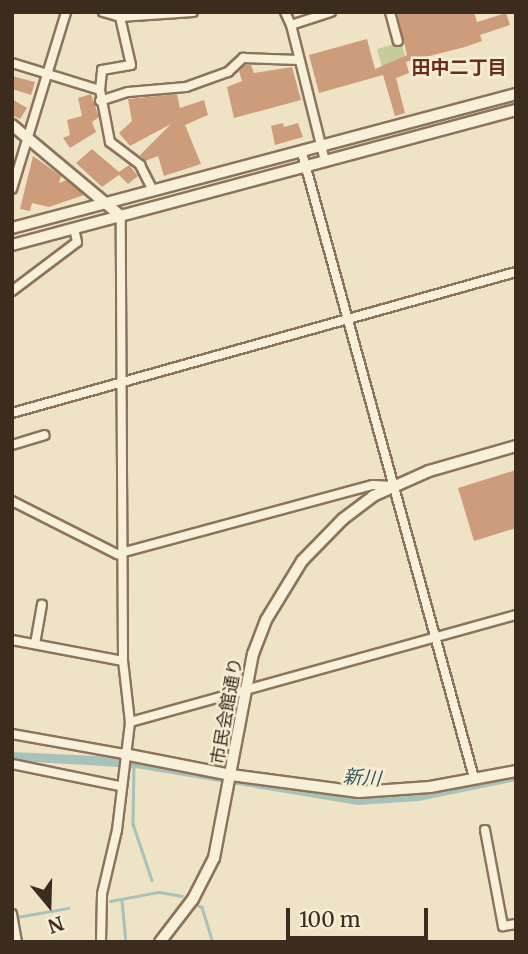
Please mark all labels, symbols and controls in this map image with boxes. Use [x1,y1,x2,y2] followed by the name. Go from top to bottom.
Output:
[412,57,506,79] district label: 田中二丁目
[207,656,247,766] street label: 市民会館通り
[342,765,382,791] water label: 新川
[14,870,84,940] north arrow
[290,894,432,938] scale bar
[299,906,361,933] text: 100 m
[45,911,67,939] text: N

